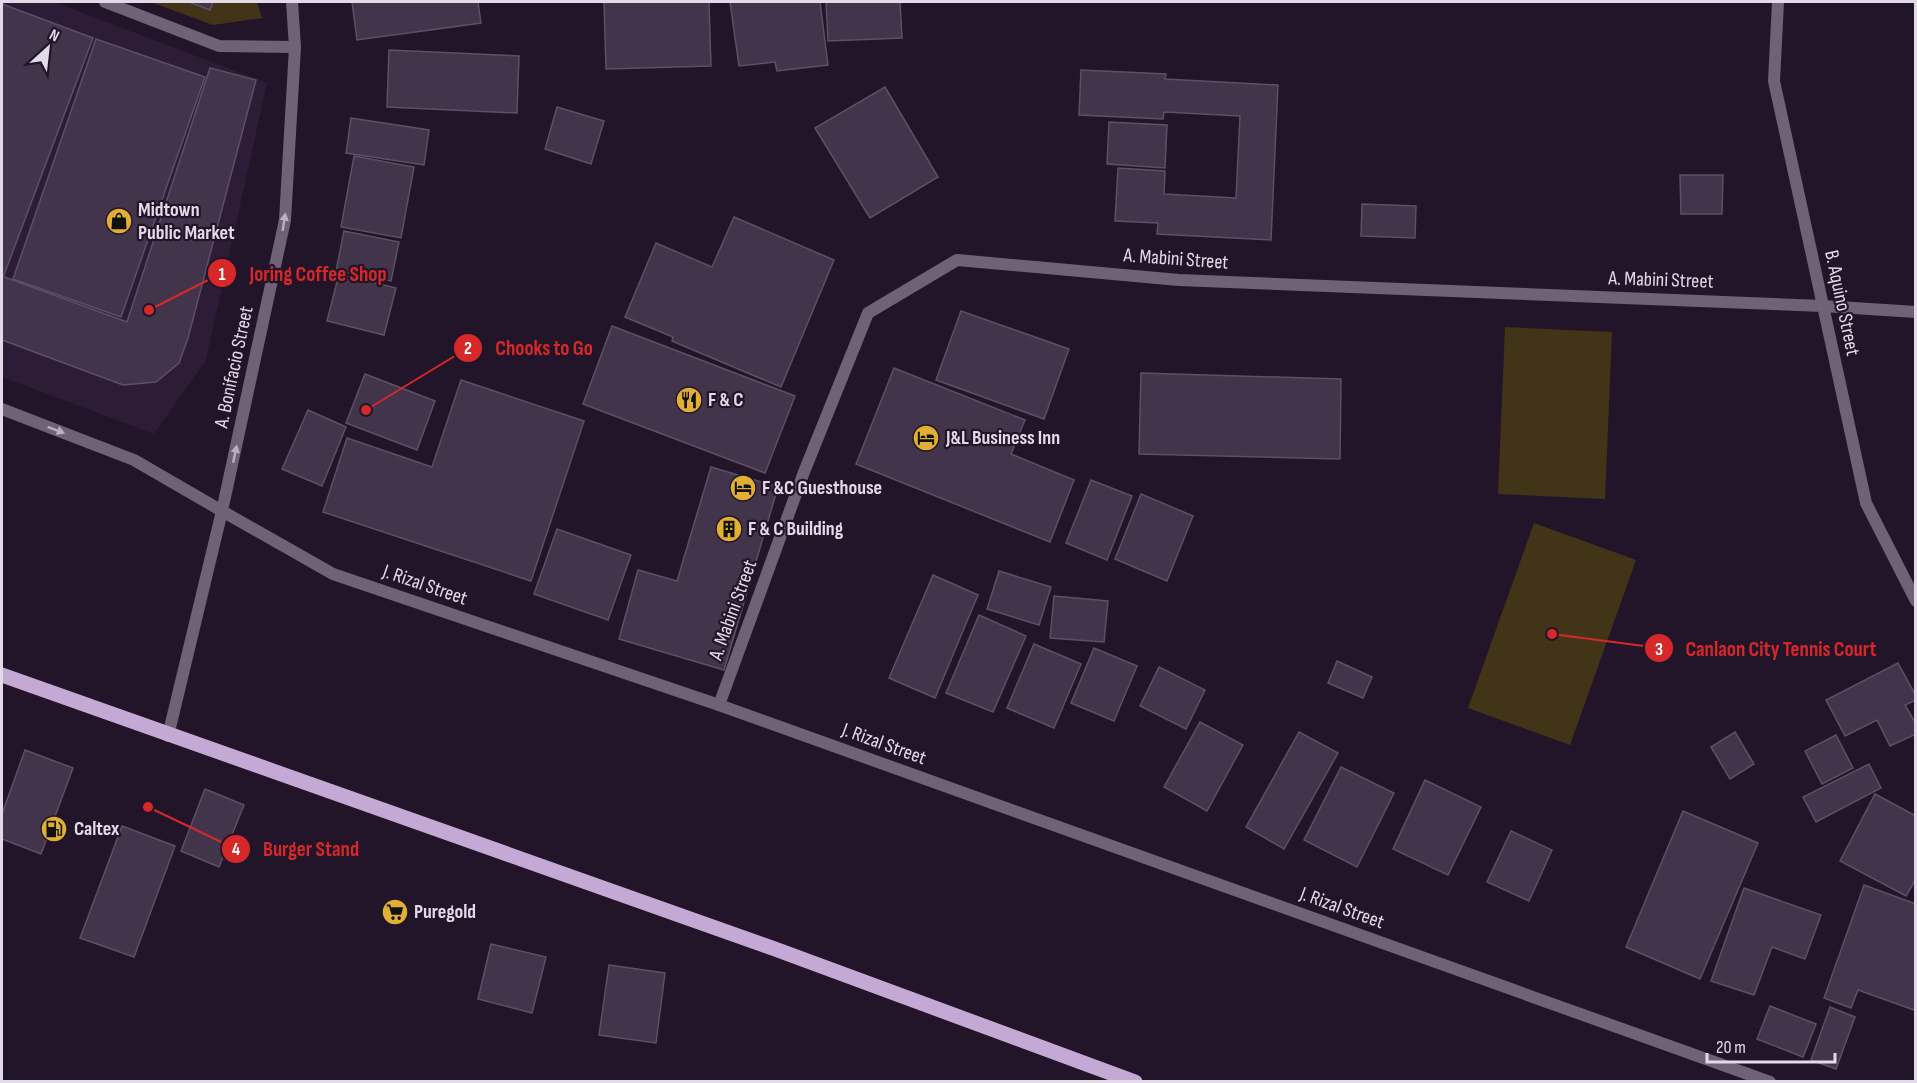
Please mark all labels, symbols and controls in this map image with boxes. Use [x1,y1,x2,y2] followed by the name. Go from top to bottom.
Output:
[18,18,78,78] north arrow
[46,26,62,46] text: N
[138,198,235,245] place label: Midtown Public Market
[104,206,134,236] shop icon: Midtown Public Market
[280,213,289,232] one-way arrow
[1122,243,1229,275] street label: A. Mabini Street
[1819,248,1865,358] street label: B. Aquino Street
[207,254,398,293] callout: Joring Coffee Shop
[249,262,386,287] text: Joring Coffee Shop
[218,264,226,285] text: 1
[1607,266,1714,294] street label: A. Mabini Street
[209,304,259,431] street label: A. Bonifacio Street
[453,328,605,367] callout: Chooks to Go
[495,336,593,361] text: Chooks to Go
[464,338,472,359] text: 2
[674,385,704,415] restaurant icon: F & C
[708,388,744,412] place label: F & C
[911,423,941,453] hotel icon: J&L Business Inn
[47,426,65,435] one-way arrow
[945,426,1060,450] place label: J&L Business Inn
[231,444,240,463] one-way arrow
[728,473,758,503] hotel icon: F &C Guesthouse
[762,476,882,500] place label: F &C Guesthouse
[714,514,744,544] building icon: F & C Building
[748,517,844,541] place label: F & C Building
[703,557,762,664] street label: A. Mabini Street
[379,559,470,611] street label: J. Rizal Street
[1644,629,1889,668] callout: Canlaon City Tennis Court
[1685,637,1877,662] text: Canlaon City Tennis Court
[1655,639,1663,660] text: 3
[838,717,929,770] street label: J. Rizal Street
[39,814,69,844] fuel station icon: Caltex
[74,817,120,841] place label: Caltex
[221,830,371,869] callout: Burger Stand
[263,837,359,862] text: Burger Stand
[232,839,241,860] text: 4
[1296,881,1387,934] street label: J. Rizal Street
[380,897,410,927] supermarket icon: Puregold
[414,900,476,924] place label: Puregold
[1707,1026,1834,1064] scale bar
[1716,1037,1746,1058] text: 20 m

